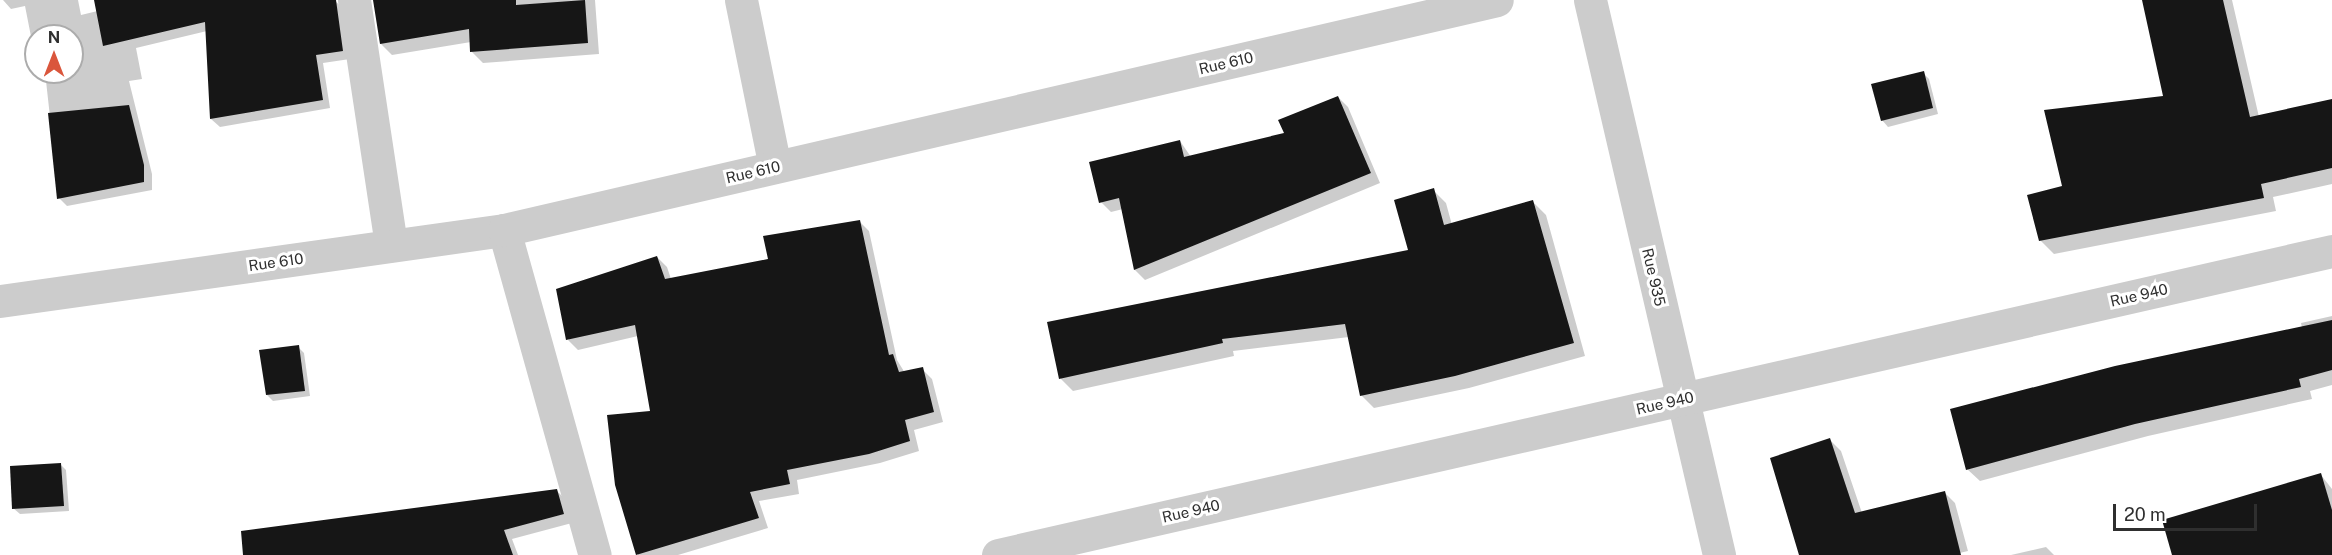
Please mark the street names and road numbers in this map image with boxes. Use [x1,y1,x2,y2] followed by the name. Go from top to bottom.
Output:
[1197,48,1255,78] street label: Rue 610
[724,157,782,187] street label: Rue 610
[1639,246,1669,308] street label: Rue 935
[247,249,305,275] street label: Rue 610
[2108,280,2170,310] street label: Rue 940
[1634,388,1696,418] street label: Rue 940
[1160,496,1222,526] street label: Rue 940

